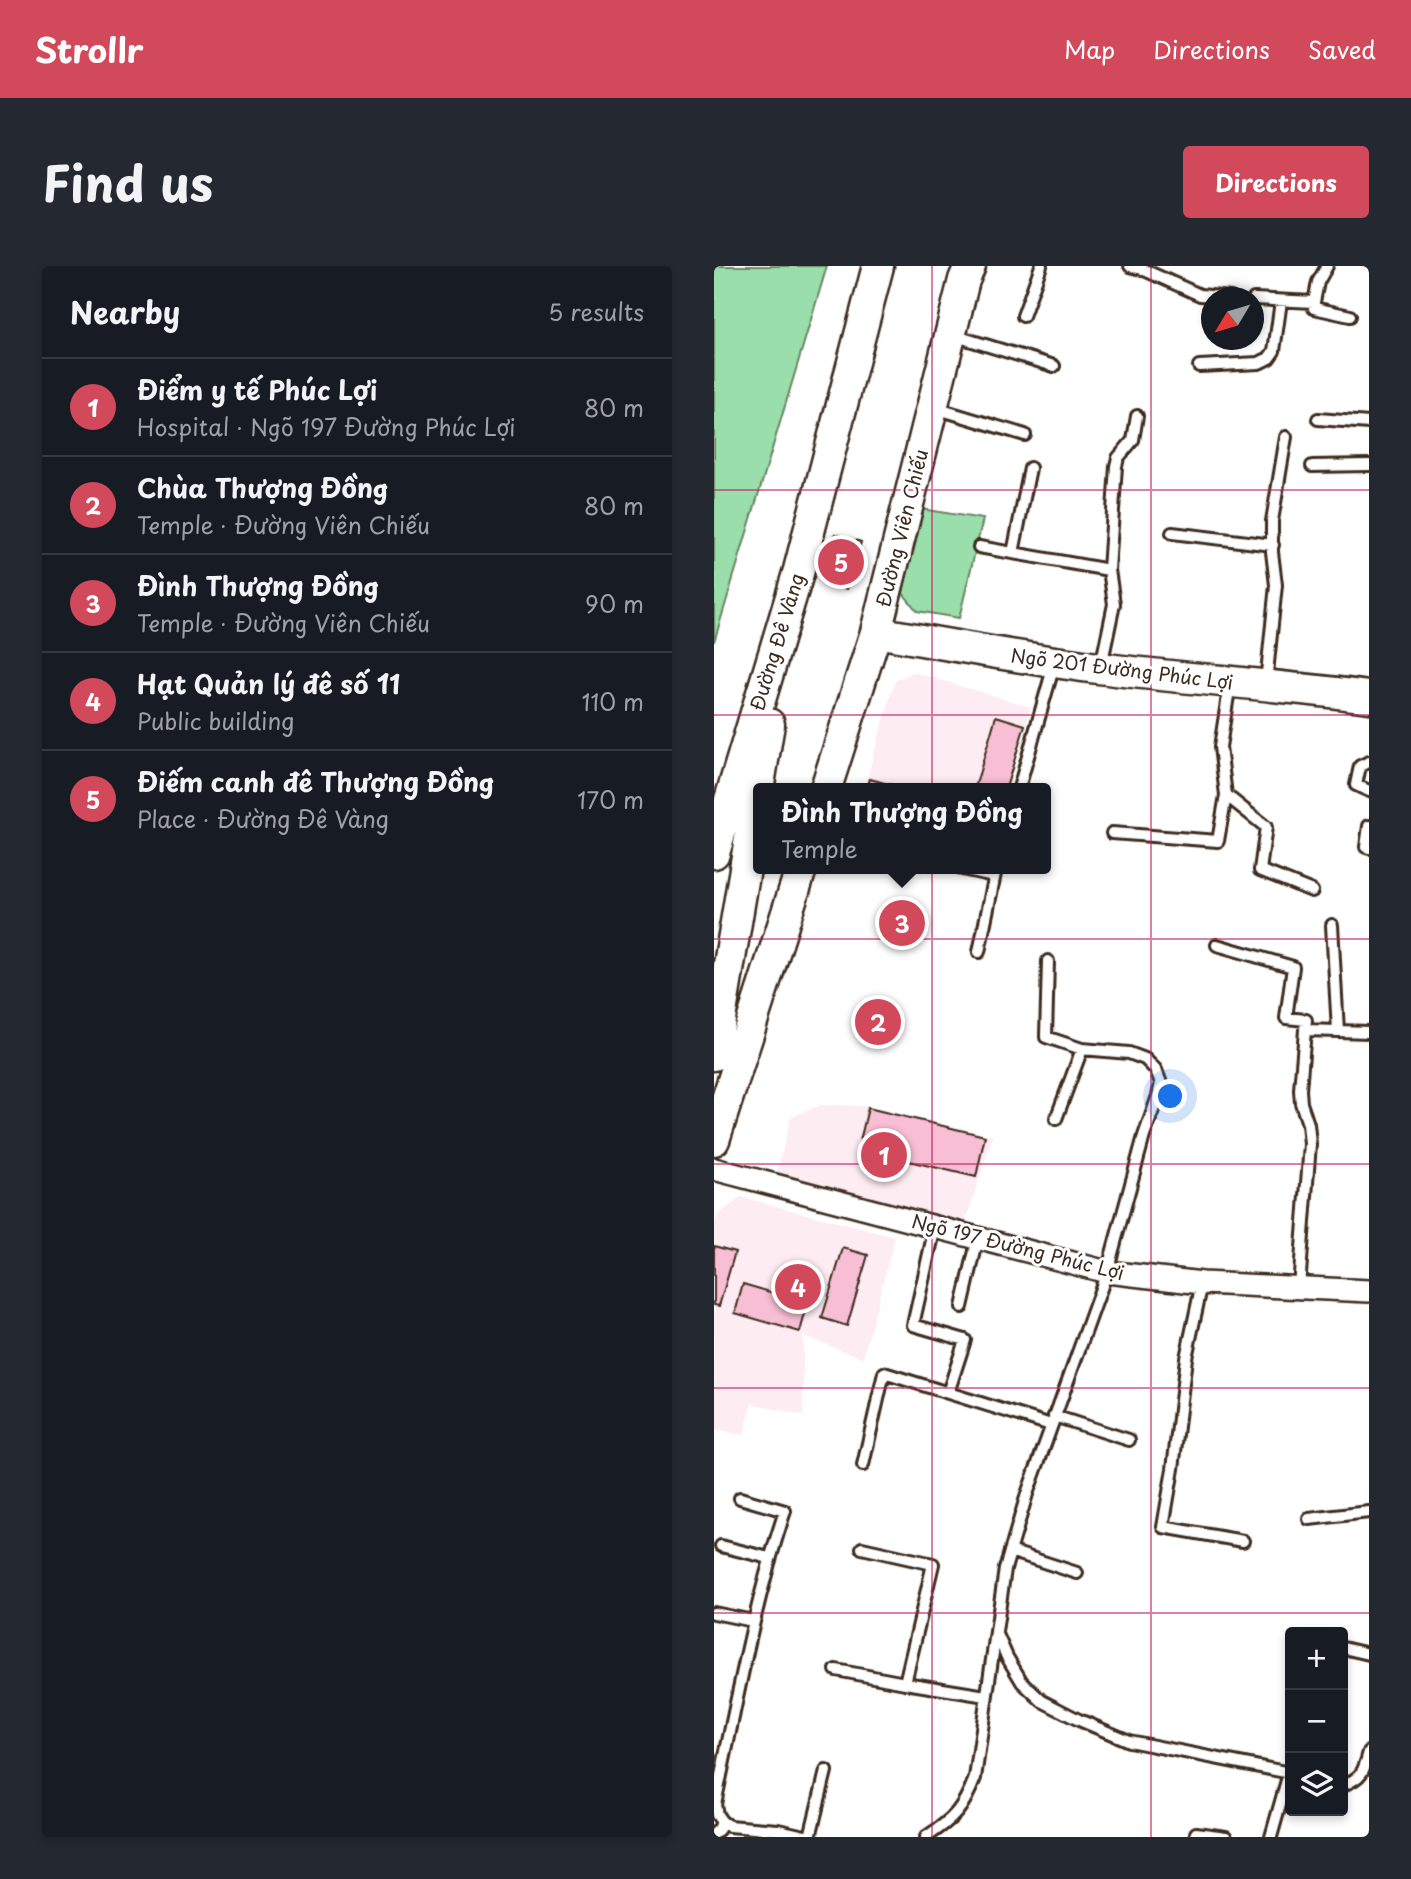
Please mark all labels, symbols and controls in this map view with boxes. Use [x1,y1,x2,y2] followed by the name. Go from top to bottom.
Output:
[35,24,144,74] text: Strollr
[1064,31,1115,67] text: Map
[1153,31,1270,67] text: Directions
[1308,31,1376,67] text: Saved
[42,145,213,219] text: Find us
[1183,146,1369,218] button: Directions
[1201,287,1264,350] north arrow
[70,289,180,334] text: Nearby
[548,294,644,329] text: 5 results
[137,370,378,409] text: Điểm y tế Phúc Lợi
[88,390,99,425] text: 1
[584,390,644,425] text: 80 m
[137,409,516,444] text: Hospital · Ngõ 197 Đường Phúc Lợi
[868,446,934,610] street label: Đường Viên Chiếu
[137,468,388,507] text: Chùa Thượng Đồng
[85,488,101,523] text: 2
[584,488,644,523] text: 80 m
[137,507,430,542] text: Temple · Đường Viên Chiếu
[818,536,864,588] pin: 5
[137,566,379,605] text: Đình Thượng Đồng
[742,570,810,714] street label: Đường Đê Vàng
[85,586,101,621] text: 3
[585,586,644,621] text: 90 m
[137,605,430,640] text: Temple · Đường Viên Chiếu
[1009,640,1235,696] street label: Ngõ 201 Đường Phúc Lợi
[137,664,400,703] text: Hạt Quản lý đê số 11
[85,684,101,719] text: 4
[582,684,644,719] text: 110 m
[137,703,294,738] text: Public building
[137,762,495,801] text: Điếm canh đê Thượng Đồng
[86,782,100,817] text: 5
[577,782,644,817] text: 170 m
[753,783,1051,874] popup
[781,792,1023,831] text: Đình Thượng Đồng
[137,801,389,836] text: Place · Đường Đê Vàng
[781,831,858,866] text: Temple
[879,897,925,949] pin: 3
[855,996,901,1048] pin: 2
[1153,1079,1187,1113] your location
[861,1129,907,1181] pin: 1
[909,1206,1127,1286] street label: Ngõ 197 Đường Phúc Lợi
[775,1261,821,1313] pin: 4
[1285,1627,1348,1816] map controls
[1285,1627,1348,1690] button: +
[1285,1690,1348,1753] button: −
[1285,1753,1348,1816] button: layers

